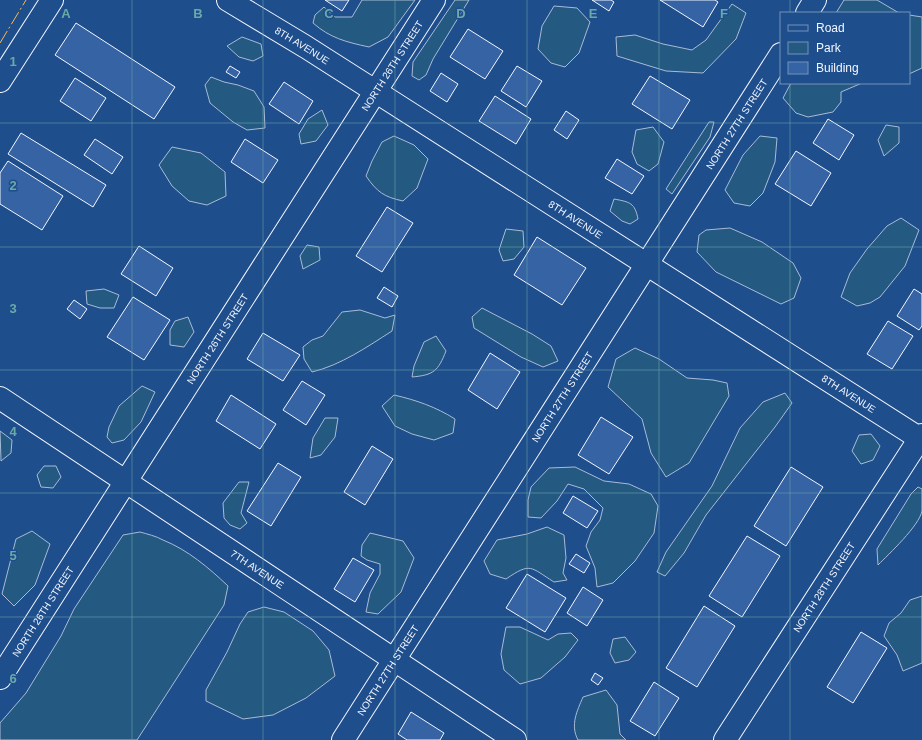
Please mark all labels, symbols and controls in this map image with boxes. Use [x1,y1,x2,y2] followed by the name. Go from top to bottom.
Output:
[61,6,71,21] text: A
[193,6,203,21] text: B
[324,6,334,21] text: C
[456,6,466,21] text: D
[589,6,598,21] text: E
[720,6,728,21] text: F
[780,12,910,84] legend
[359,19,425,113] street label: NORTH 26TH STREET
[816,21,845,35] text: Road
[273,25,331,67] street label: 8TH AVENUE
[816,41,842,55] text: Park
[9,54,17,69] text: 1
[816,61,859,75] text: Building
[704,77,770,171] street label: NORTH 27TH STREET
[9,178,17,193] text: 2
[547,198,605,241] street label: 8TH AVENUE
[185,292,251,386] street label: NORTH 26TH STREET
[9,301,17,316] text: 3
[530,350,595,444] street label: NORTH 27TH STREET
[820,373,878,415] street label: 8TH AVENUE
[9,424,17,439] text: 4
[791,540,857,634] street label: NORTH 28TH STREET
[9,548,17,563] text: 5
[228,548,286,591] street label: 7TH AVENUE
[10,565,76,659] street label: NORTH 26TH STREET
[355,623,421,717] street label: NORTH 27TH STREET
[9,671,17,686] text: 6

